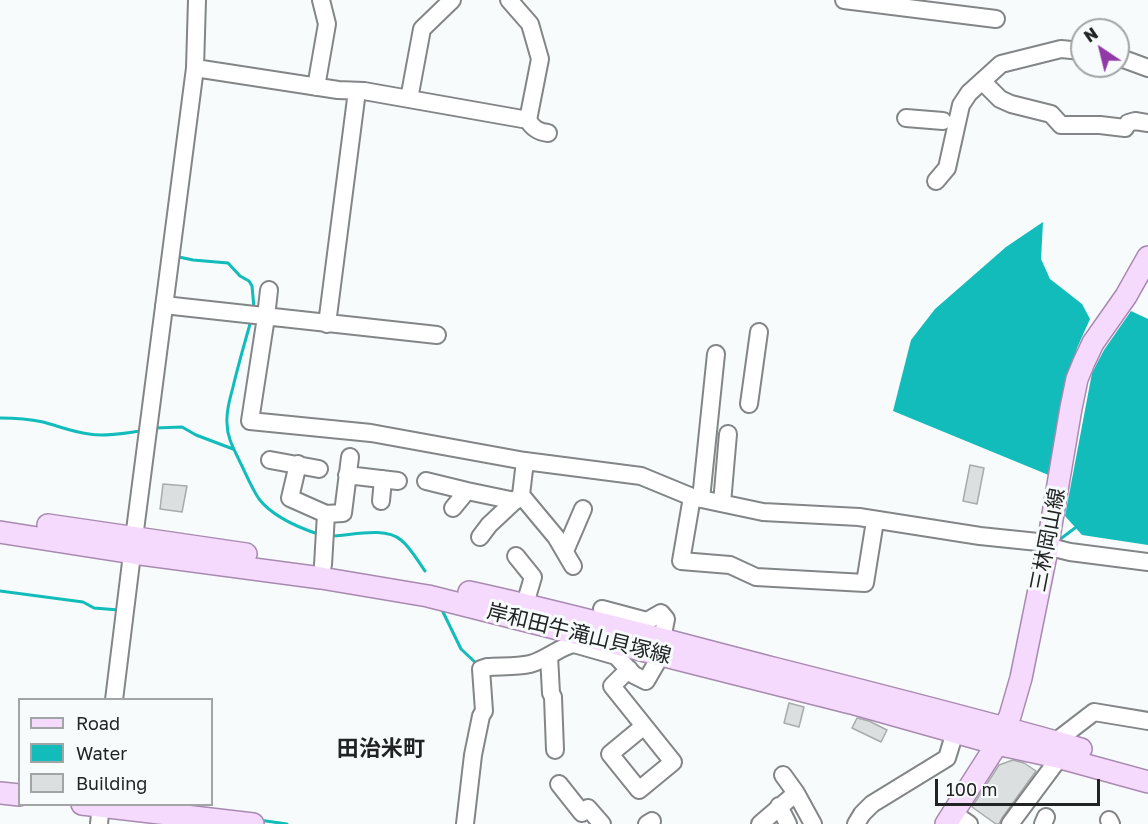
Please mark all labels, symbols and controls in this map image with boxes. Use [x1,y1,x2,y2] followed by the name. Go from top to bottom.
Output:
[1070,18,1130,78] north arrow
[1080,23,1102,47] text: N
[1026,486,1070,594] street label: 三林岡山線
[484,599,674,669] street label: 岸和田牛滝山貝塚線
[18,698,213,806] legend
[76,712,120,734] text: Road
[337,736,425,762] district label: 田治米町
[76,742,127,764] text: Water
[938,767,1103,805] scale bar
[76,772,147,794] text: Building
[946,778,997,800] text: 100 m

